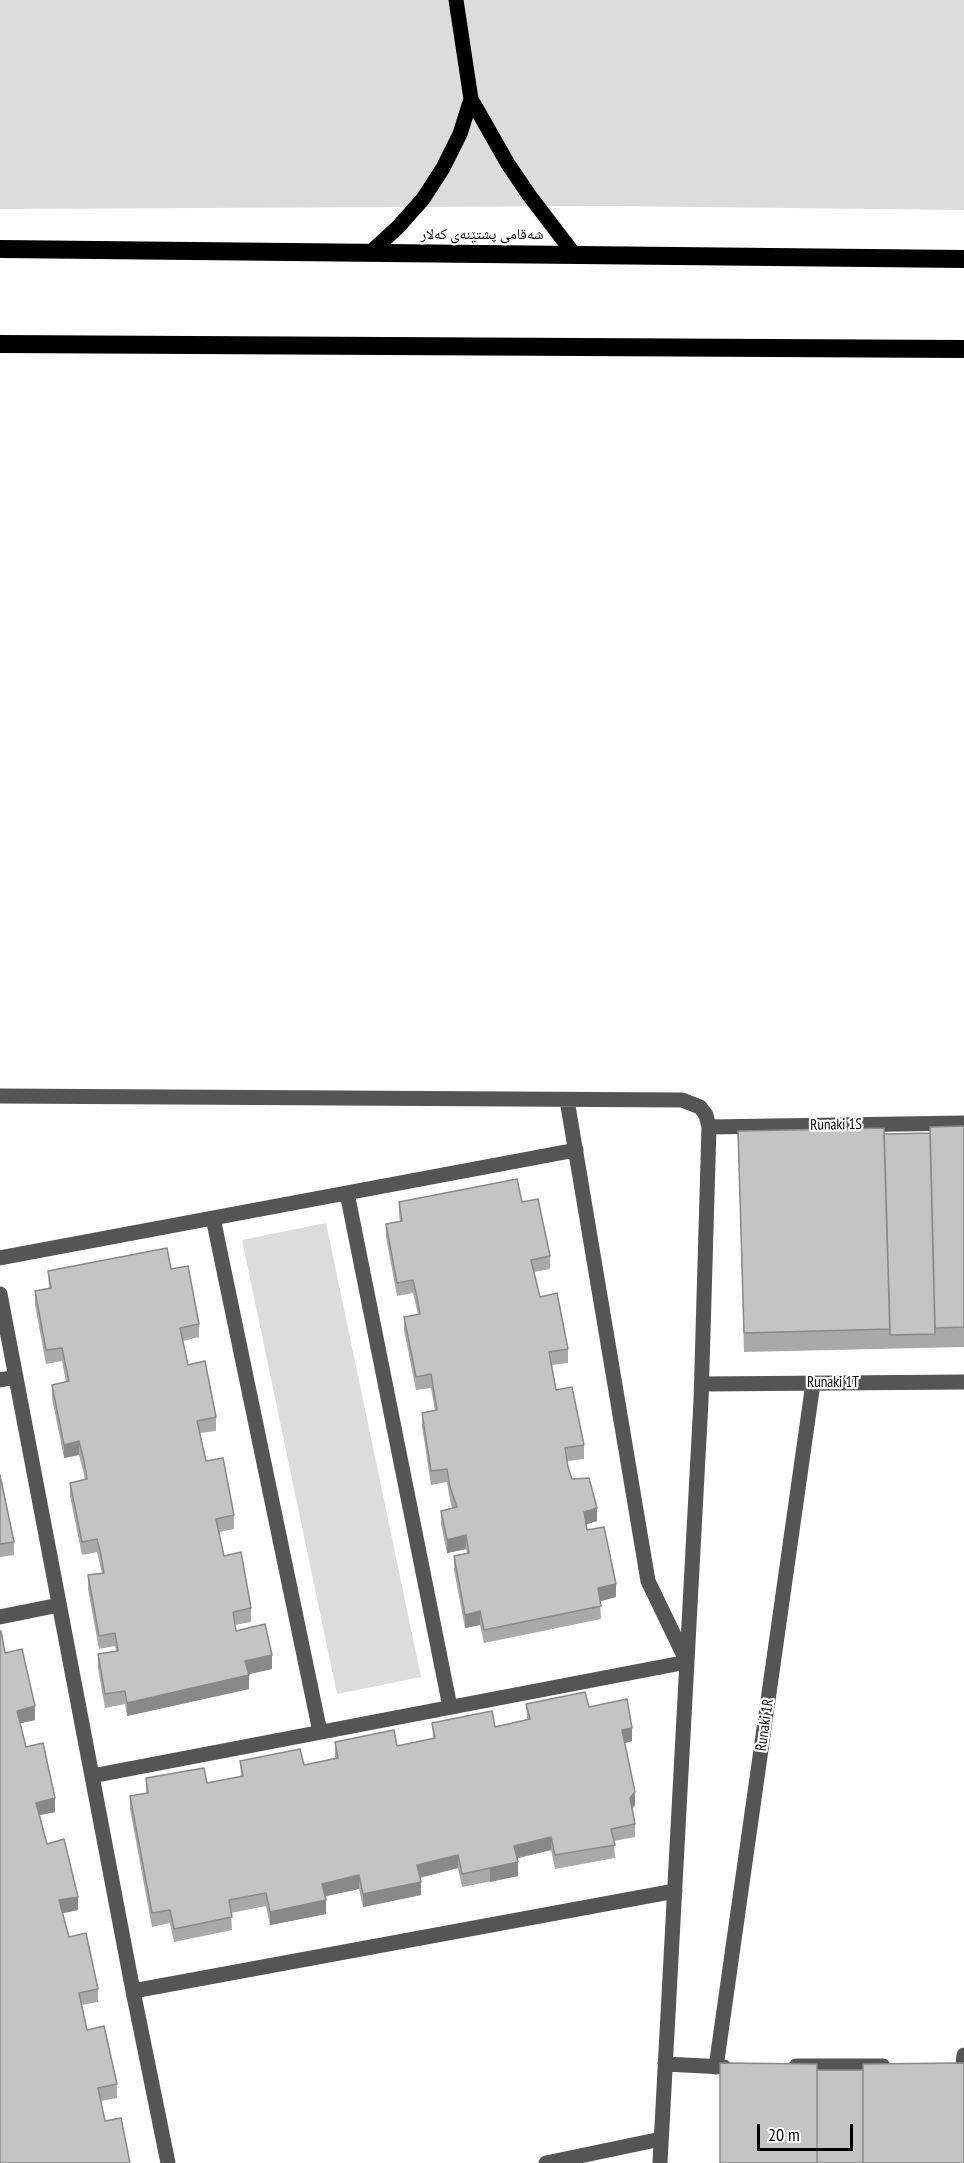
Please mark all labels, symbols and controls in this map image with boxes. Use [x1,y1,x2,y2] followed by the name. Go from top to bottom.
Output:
[420,226,544,244] street label: شەقامی پشتێنەی کەلار
[810,1116,862,1134] street label: Runaki 1S
[807,1374,859,1392] street label: Runaki 1T
[752,1698,778,1752] street label: Runaki 1R
[760,2112,856,2150] scale bar
[768,2123,800,2146] text: 20 m

